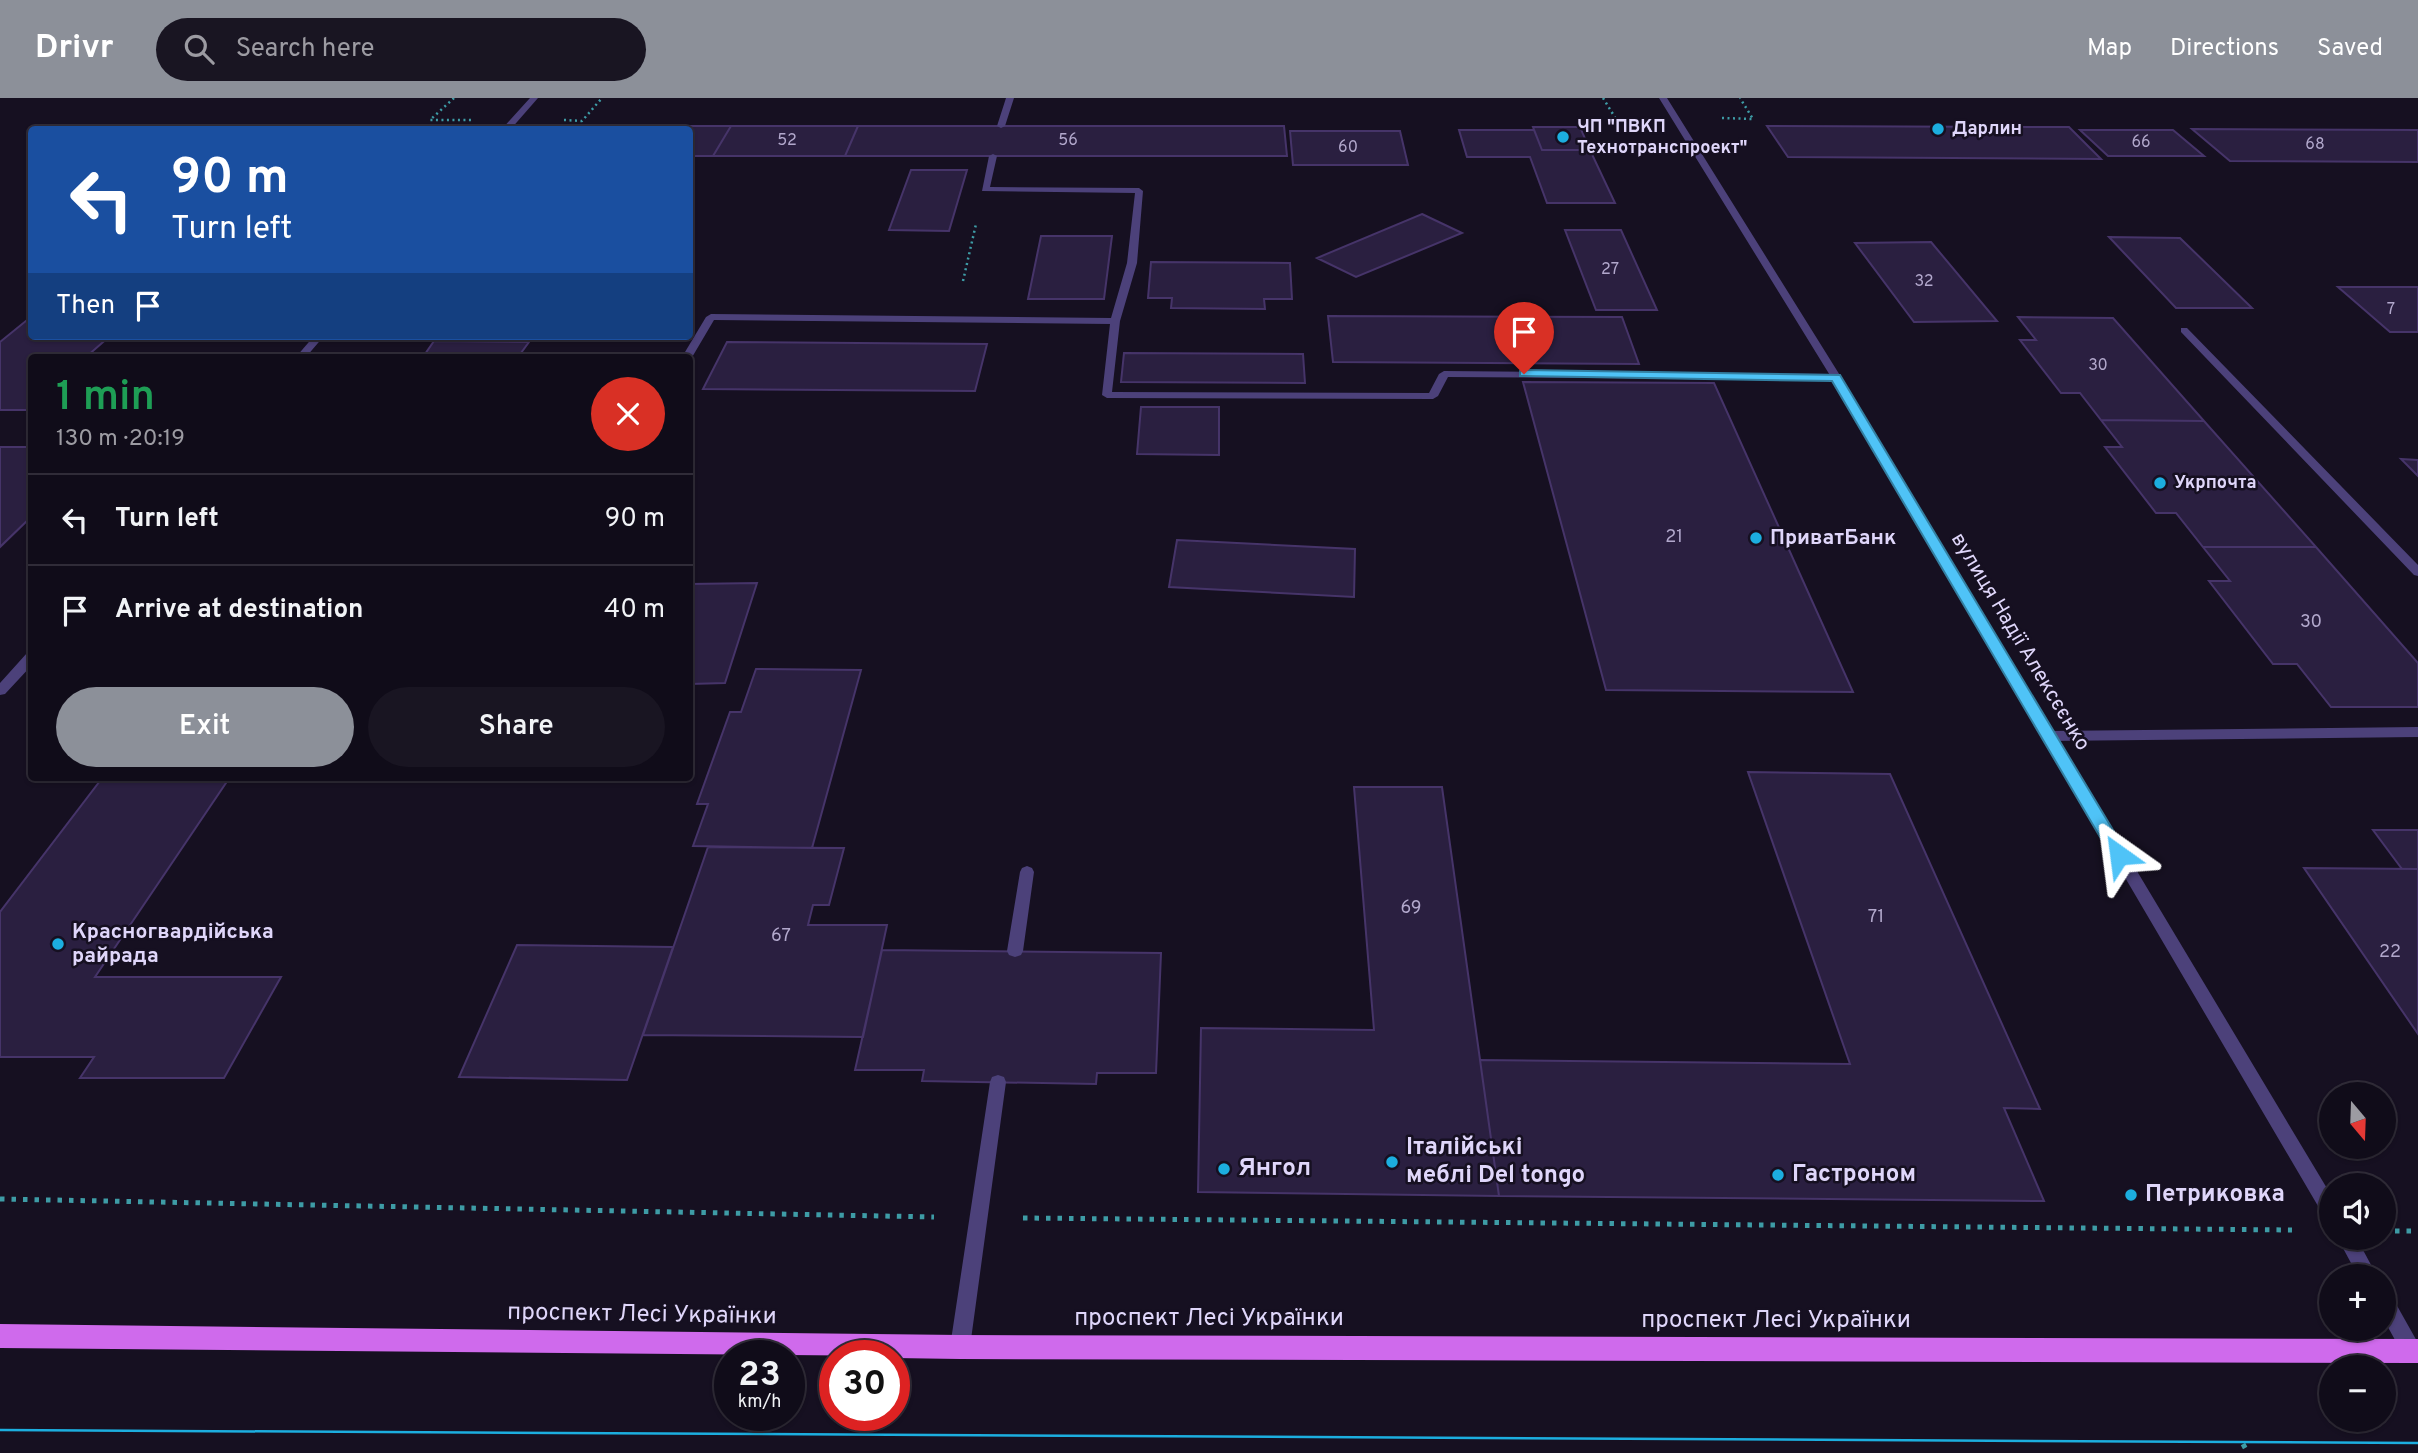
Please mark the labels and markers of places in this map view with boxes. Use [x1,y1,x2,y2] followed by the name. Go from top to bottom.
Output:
[1577,116,1747,160] place label: ЧП "ПВКП Технотранспроект"
[1952,118,2022,141] place label: Дарлин
[1930,121,1946,137] marker: Дарлин
[1555,129,1571,145] marker: ЧП "ПВКП Технотранспроект"
[1494,302,1554,374] pin
[2174,472,2257,495] place label: Укрпочта
[2152,475,2168,491] marker: Укрпочта
[1770,525,1896,552] place label: ПриватБанк
[1748,530,1764,546] marker: ПриватБанк
[72,919,274,970] place label: Красногвардійська райрада
[50,936,66,952] marker: Красногвардійська райрада
[1406,1133,1585,1191] place label: Італійські меблі Del tongo
[1238,1154,1311,1184] place label: Янгол
[1384,1154,1400,1170] marker: Італійські меблі Del tongo
[1792,1160,1916,1190] place label: Гастроном
[1216,1161,1232,1177] marker: Янгол
[1770,1167,1786,1183] marker: Гастроном
[2145,1180,2285,1210] place label: Петриковка
[2123,1187,2139,1203] marker: Петриковка

